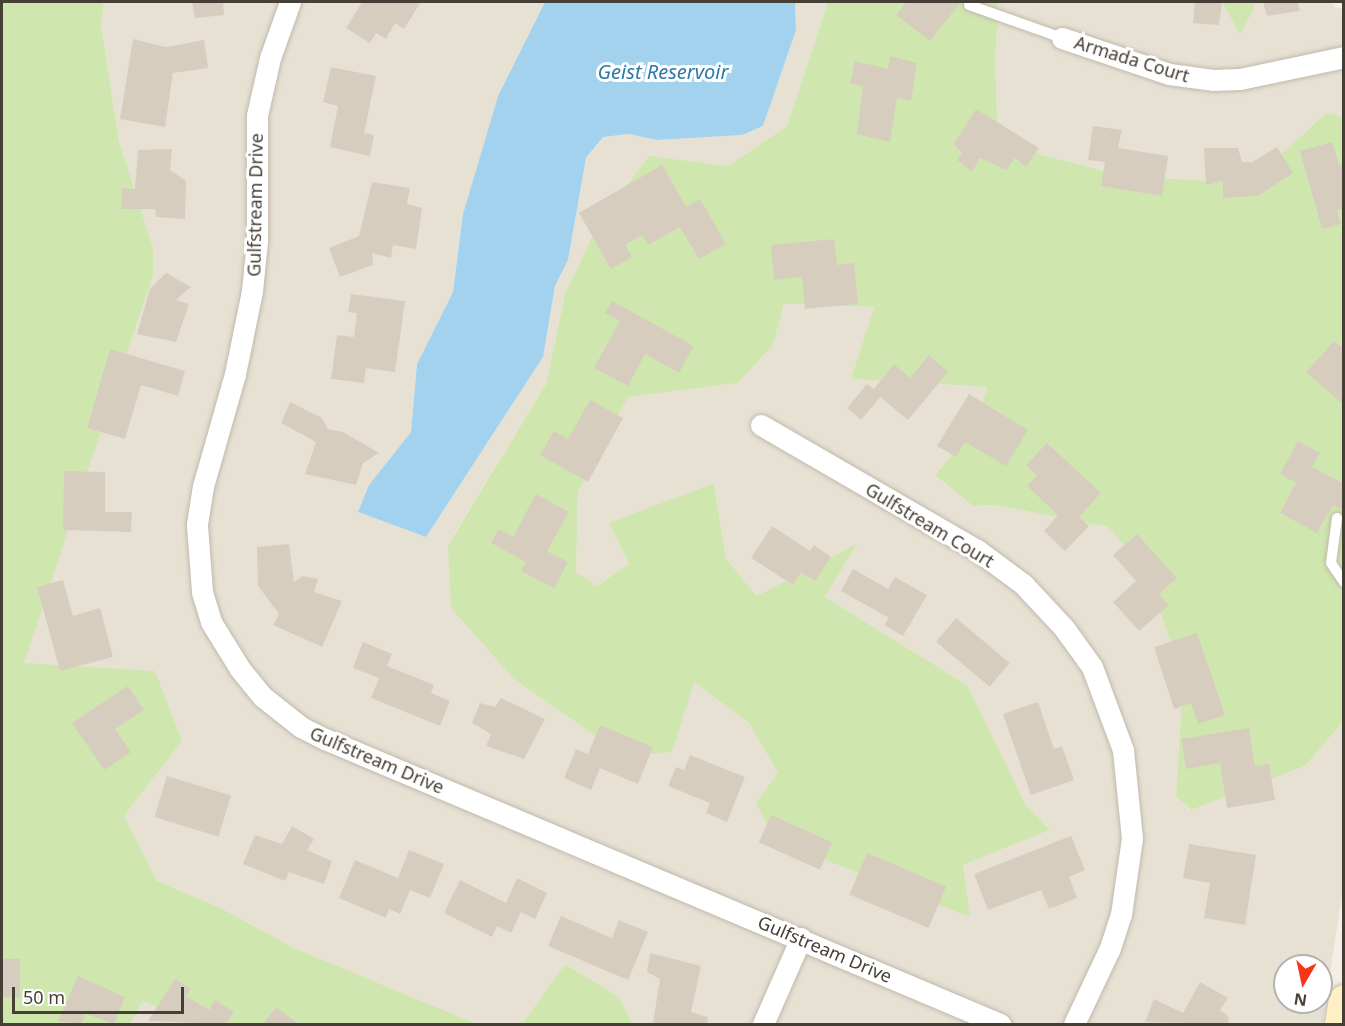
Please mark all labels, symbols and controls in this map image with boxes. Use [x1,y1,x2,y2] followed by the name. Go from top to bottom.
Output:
[1072,31,1192,87] street label: Armada Court
[598,59,728,83] water label: Geist Reservoir
[243,133,267,277] street label: Gulfstream Drive
[862,478,998,572] street label: Gulfstream Court
[307,722,447,798] street label: Gulfstream Drive
[755,911,895,987] street label: Gulfstream Drive
[1273,954,1333,1014] north arrow
[15,975,188,1013] scale bar
[23,985,65,1009] text: 50 m
[1292,988,1309,1012] text: N

